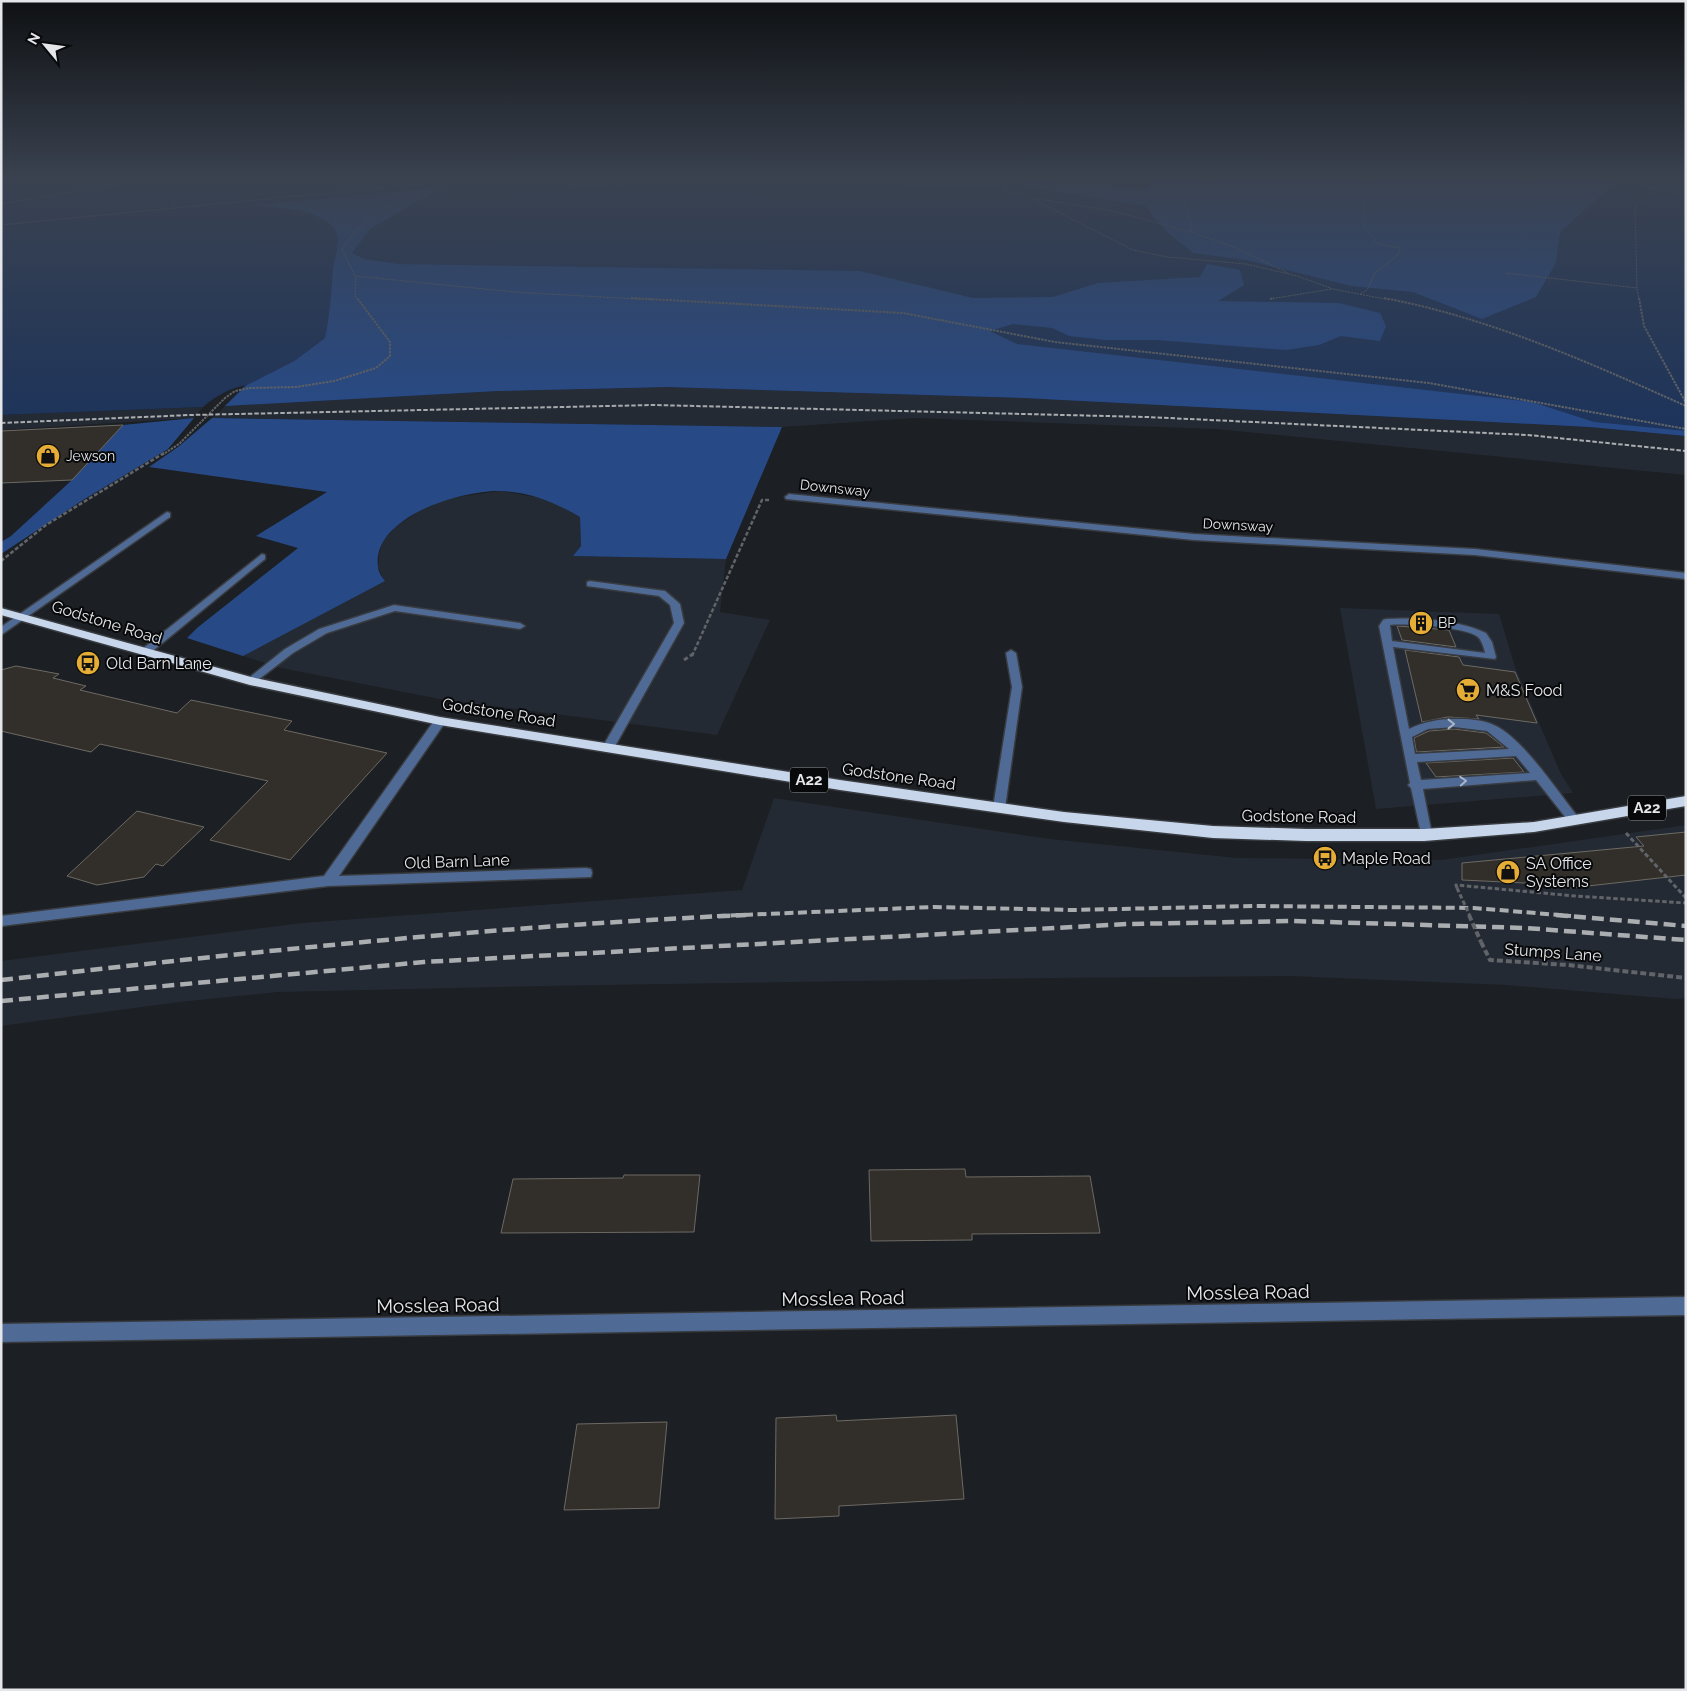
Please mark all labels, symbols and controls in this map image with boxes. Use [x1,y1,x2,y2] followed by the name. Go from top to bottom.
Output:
[20,20,70,70] north arrow
[24,30,43,47] text: N
[35,443,61,469] shop icon: Jewson
[66,448,115,464] place label: Jewson
[799,476,871,500] street label: Downsway
[1202,515,1274,535] street label: Downsway
[49,597,164,648] street label: Godstone Road
[1408,610,1434,636] building icon: BP
[1438,615,1456,631] place label: BP
[75,650,101,676] bus stop icon: Old Barn Lane
[106,654,212,673] place label: Old Barn Lane
[1455,677,1481,703] supermarket icon: M&S Food
[1486,681,1562,700] place label: M&S Food
[441,694,557,731] street label: Godstone Road
[1448,719,1455,729] one-way arrow
[841,759,957,794] street label: Godstone Road
[790,768,828,792] road number: A22
[1459,776,1467,787] one-way arrow
[1628,796,1666,820] road number: A22
[1242,806,1356,827] street label: Godstone Road
[1312,845,1338,871] bus stop icon: Maple Road
[1342,849,1431,868] place label: Maple Road
[404,850,510,873] street label: Old Barn Lane
[1526,854,1592,891] place label: SA Office Systems
[1495,859,1521,885] shop icon: SA Office Systems
[1504,940,1602,965] street label: Stumps Lane
[1186,1280,1310,1304] street label: Mosslea Road
[781,1286,905,1310] street label: Mosslea Road
[376,1293,500,1317] street label: Mosslea Road

